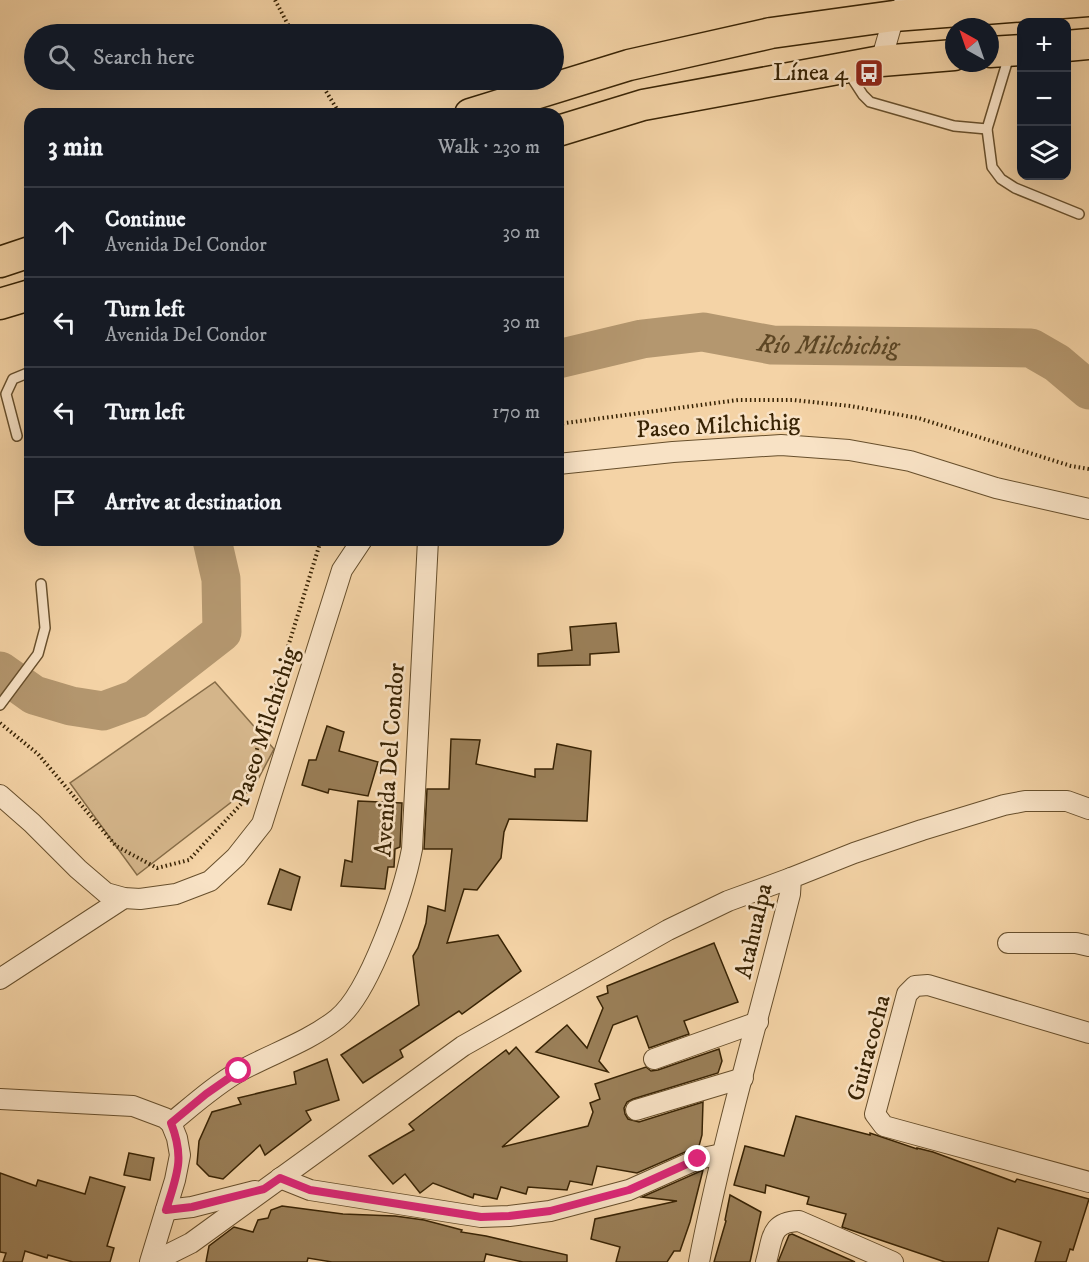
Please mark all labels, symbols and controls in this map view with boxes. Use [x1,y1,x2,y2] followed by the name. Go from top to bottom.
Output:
[945,18,999,72] north arrow
[1017,18,1071,180] map controls
[1017,18,1071,72] button: +
[24,24,564,90] search box
[45,41,78,74] icon: search
[93,44,195,71] text: Search here
[853,57,885,89] bus stop icon: Línea 4
[773,58,849,88] place label: Línea 4
[1017,72,1071,126] button: −
[1017,126,1071,180] button: layers
[48,131,103,164] text: 3 min
[438,135,540,160] text: Walk · 230 m
[105,206,186,233] text: Continue
[48,216,81,249] icon: ahead
[502,220,540,245] text: 30 m
[105,233,267,258] text: Avenida Del Condor
[105,296,185,323] text: Turn left
[48,306,81,339] icon: left
[502,310,540,335] text: 30 m
[105,323,267,348] text: Avenida Del Condor
[754,326,901,363] water label: Río Milchichig
[48,396,81,429] icon: left
[105,399,185,426] text: Turn left
[492,400,540,425] text: 170 m
[635,407,801,445] street label: Paseo Milchichig
[48,486,81,519] icon: arrive
[105,489,282,516] text: Arrive at destination
[226,643,306,809] street label: Paseo Milchichig
[368,662,412,858] street label: Avenida Del Condor
[728,880,780,982] street label: Atahualpa
[840,991,898,1104] street label: Guiracocha
[225,1057,251,1083] route start
[684,1145,710,1171] route end

